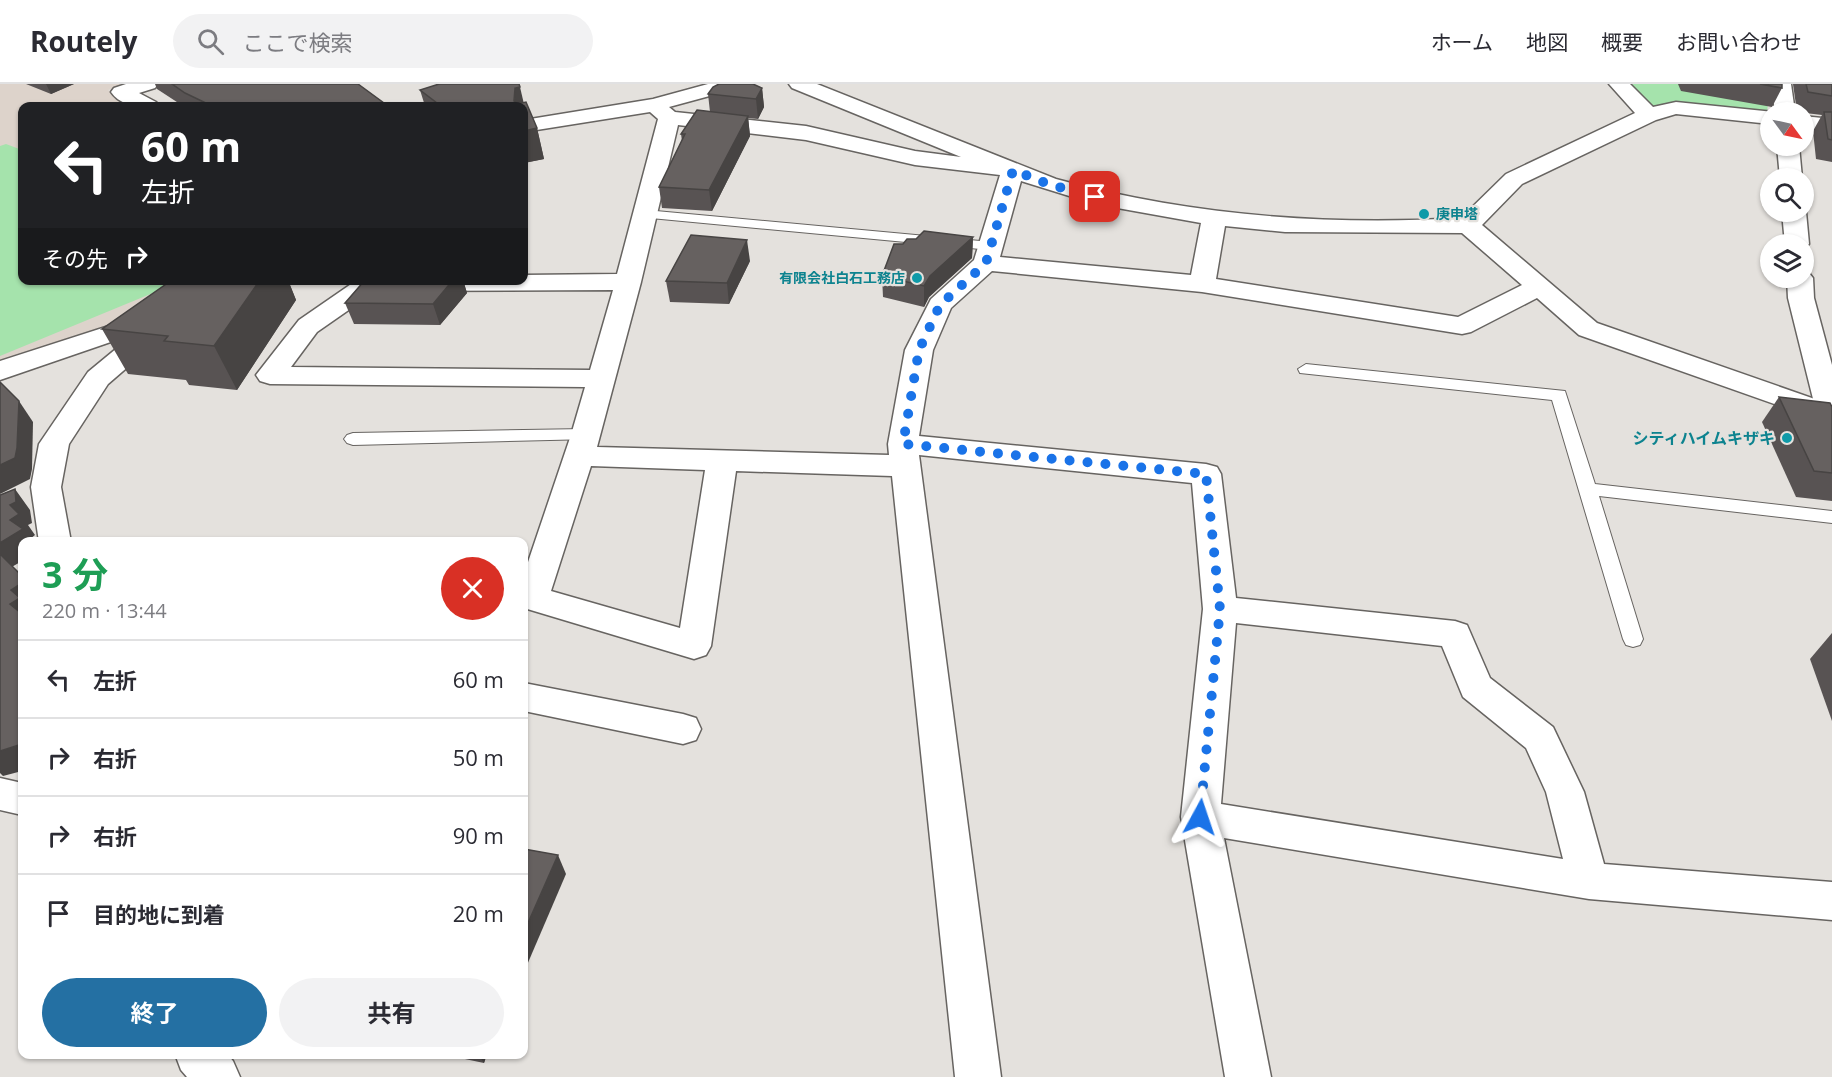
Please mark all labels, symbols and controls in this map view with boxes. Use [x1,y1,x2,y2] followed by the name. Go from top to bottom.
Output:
[173,14,593,68] search box
[30,22,137,60] text: Routely
[194,25,227,58] icon: search
[242,27,352,57] text: ここで検索
[1431,28,1493,56] text: ホーム
[1526,28,1568,56] text: 地図
[1601,28,1643,56] text: 概要
[1676,28,1802,56] text: お問い合わせ
[1760,102,1814,156] north arrow
[1760,102,1814,288] map controls
[141,117,241,174] text: 60 m
[42,126,120,204] icon: left
[1760,168,1814,222] button: search
[1069,171,1120,222] pin
[141,173,195,210] text: 左折
[1078,180,1111,213] icon: arrive
[1436,204,1478,223] place label: 庚申塔
[1417,207,1431,221] marker: 庚申塔
[1760,234,1814,288] button: layers
[120,240,153,273] icon: right
[42,243,108,273] text: その先
[779,268,905,287] place label: 有限会社白石工務店
[910,271,924,285] marker: 有限会社白石工務店
[1633,427,1775,449] place label: シティハイムキザキ
[1780,431,1794,445] marker: シティハイムキザキ
[42,550,108,599] text: 3 分
[441,557,504,620] button: close
[42,597,167,624] text: 220 m · 13:44
[42,663,75,696] icon: left
[453,664,504,694] text: 60 m
[93,665,137,695] text: 左折
[42,741,75,774] icon: right
[453,742,504,772] text: 50 m
[93,743,137,773] text: 右折
[1168,785,1232,849] position arrow
[42,819,75,852] icon: right
[453,820,504,850] text: 90 m
[93,821,137,851] text: 右折
[42,897,75,930] icon: arrive
[453,898,504,928] text: 20 m
[93,899,225,929] text: 目的地に到着
[42,978,267,1047] button: 終了
[279,978,504,1047] button: 共有

